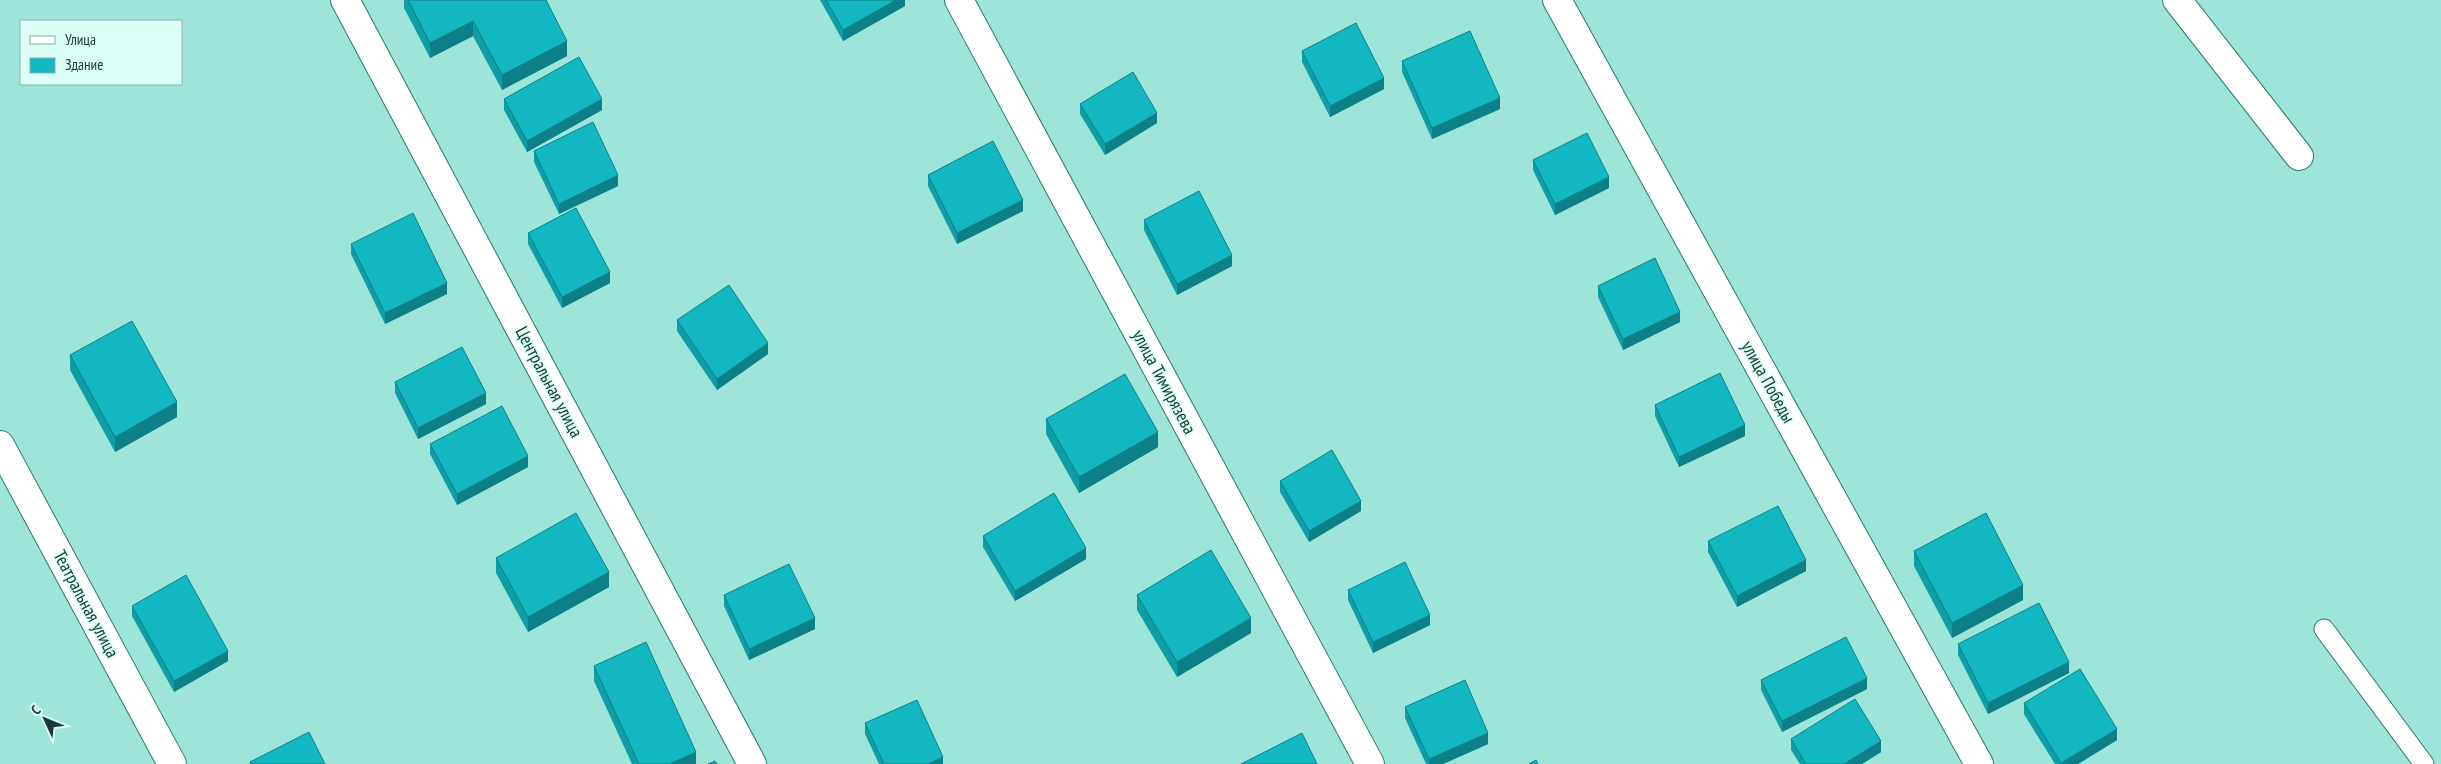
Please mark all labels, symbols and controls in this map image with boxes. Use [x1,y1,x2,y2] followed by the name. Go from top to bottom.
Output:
[20,20,182,85] legend
[65,30,96,49] text: Улица
[65,55,103,74] text: Здание
[511,322,588,441] street label: Центральная улица
[1127,326,1202,438] street label: улица Тимирязева
[1736,337,1800,427] street label: улица Победы
[49,546,124,661] street label: Театральная улица
[20,694,70,744] north arrow
[27,701,45,719] text: С

